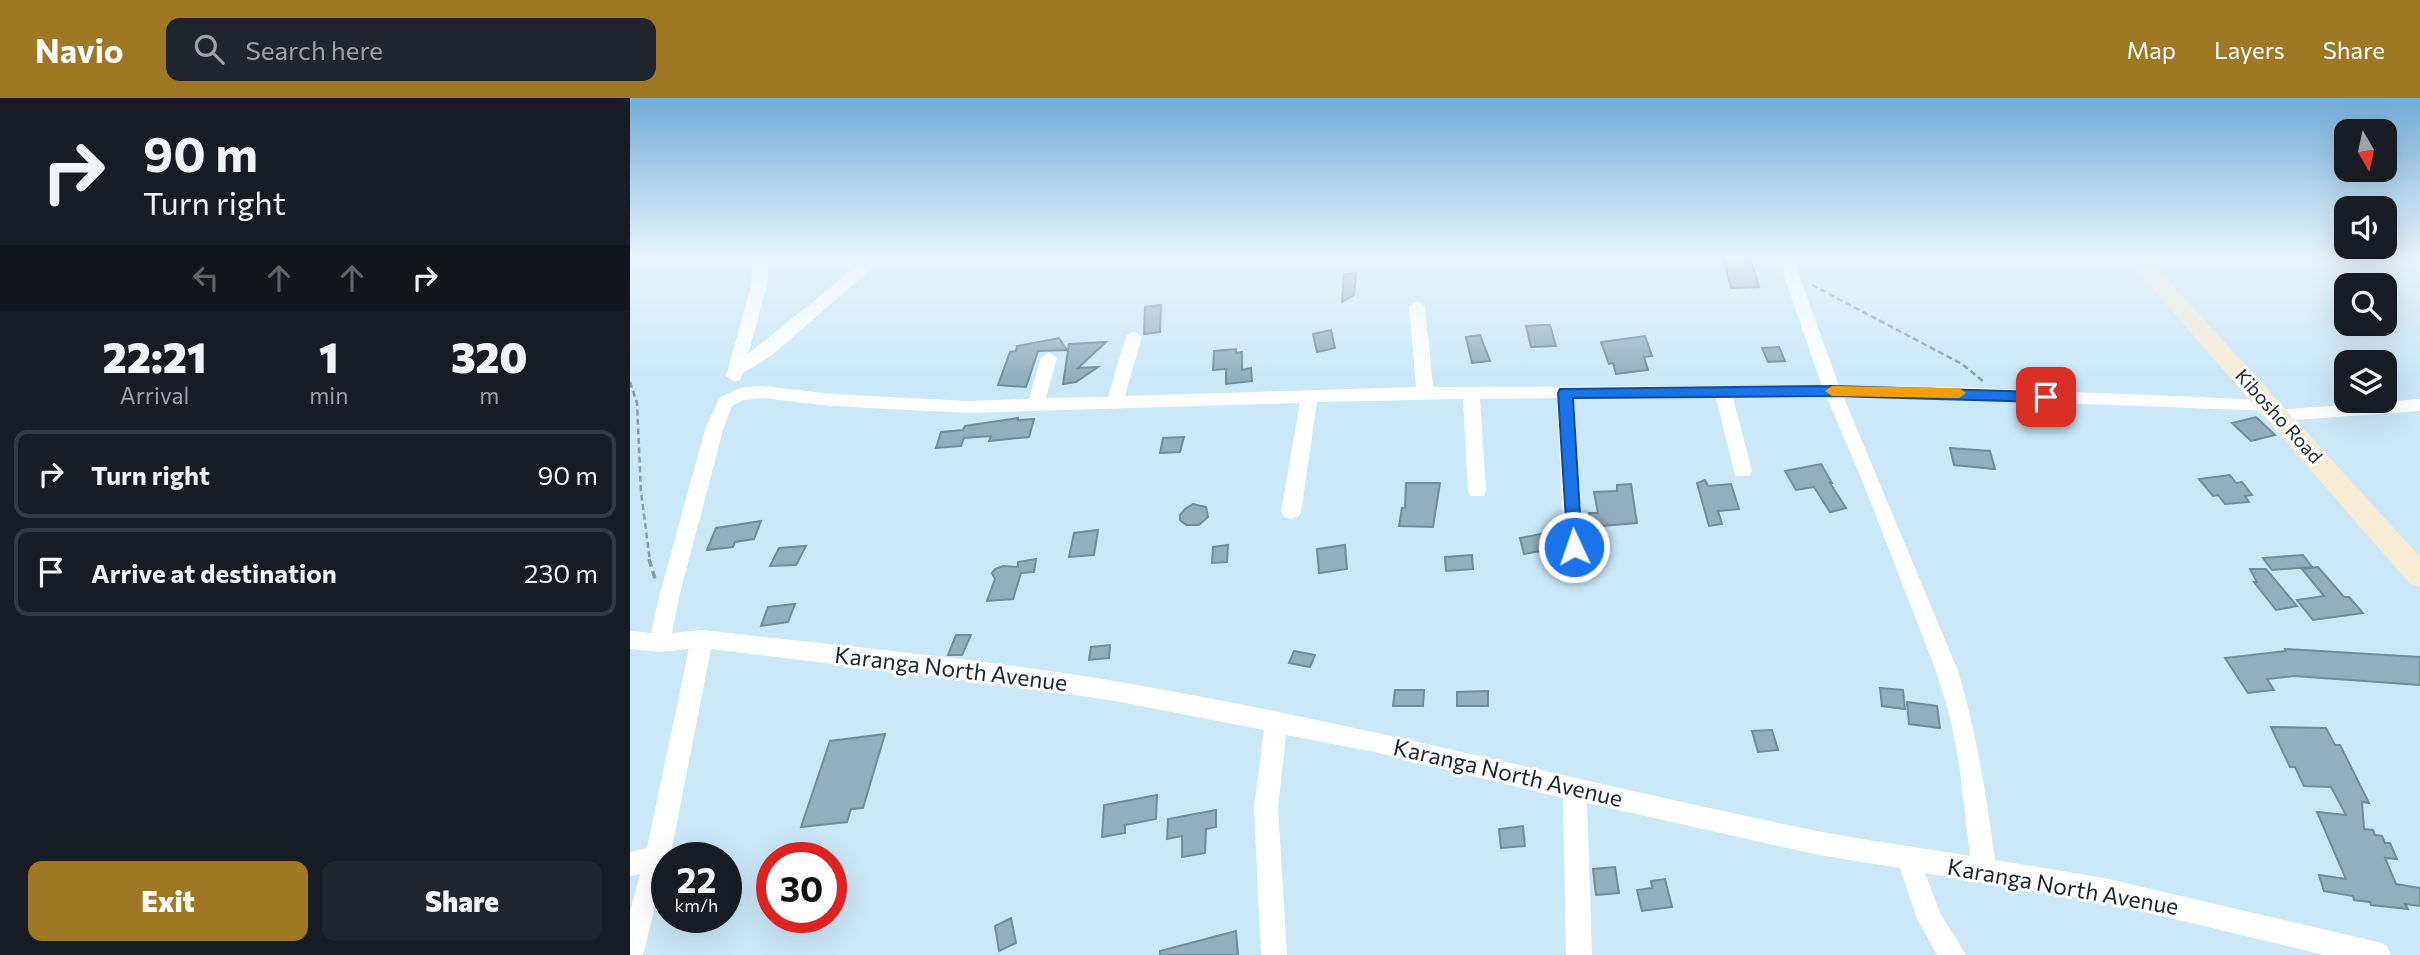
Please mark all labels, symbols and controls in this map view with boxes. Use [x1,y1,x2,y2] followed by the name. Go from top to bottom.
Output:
[166,18,656,81] search box
[35,29,124,70] text: Navio
[190,30,228,68] icon: search
[246,34,383,65] text: Search here
[2127,35,2176,64] text: Map
[2214,35,2285,64] text: Layers
[2323,35,2385,64] text: Share
[2334,119,2398,182] north arrow
[2334,119,2397,413] map controls
[143,122,258,182] text: 90 m
[28,126,119,217] icon: right
[143,182,286,222] text: Turn right
[2334,196,2397,259] button: sound
[187,259,225,297] icon: left
[260,259,298,297] icon: ahead
[333,259,371,297] icon: ahead
[406,259,444,297] icon: right
[2334,273,2397,336] button: search
[103,330,207,382] text: 22:21
[319,330,339,382] text: 1
[451,330,527,382] text: 320
[2334,350,2397,413] button: layers
[2231,364,2328,468] street label: Kibosho Road
[2016,367,2076,427] pin
[2027,378,2065,416] icon: arrive
[120,381,189,409] text: Arrival
[309,381,348,409] text: min
[479,381,499,409] text: m
[32,455,70,493] icon: right
[91,459,210,490] text: Turn right
[538,459,598,490] text: 90 m
[1537,510,1611,584] position arrow
[32,553,70,591] icon: arrive
[91,557,337,588] text: Arrive at destination
[524,557,598,588] text: 230 m
[833,640,1069,696] street label: Karanga North Avenue
[1391,732,1626,812] street label: Karanga North Avenue
[756,842,847,933] speed limit sign: 30
[1945,852,2181,920] street label: Karanga North Avenue
[677,857,716,900] text: 22
[28,861,308,941] button: Exit
[322,861,602,941] button: Share
[675,894,718,916] text: km/h

